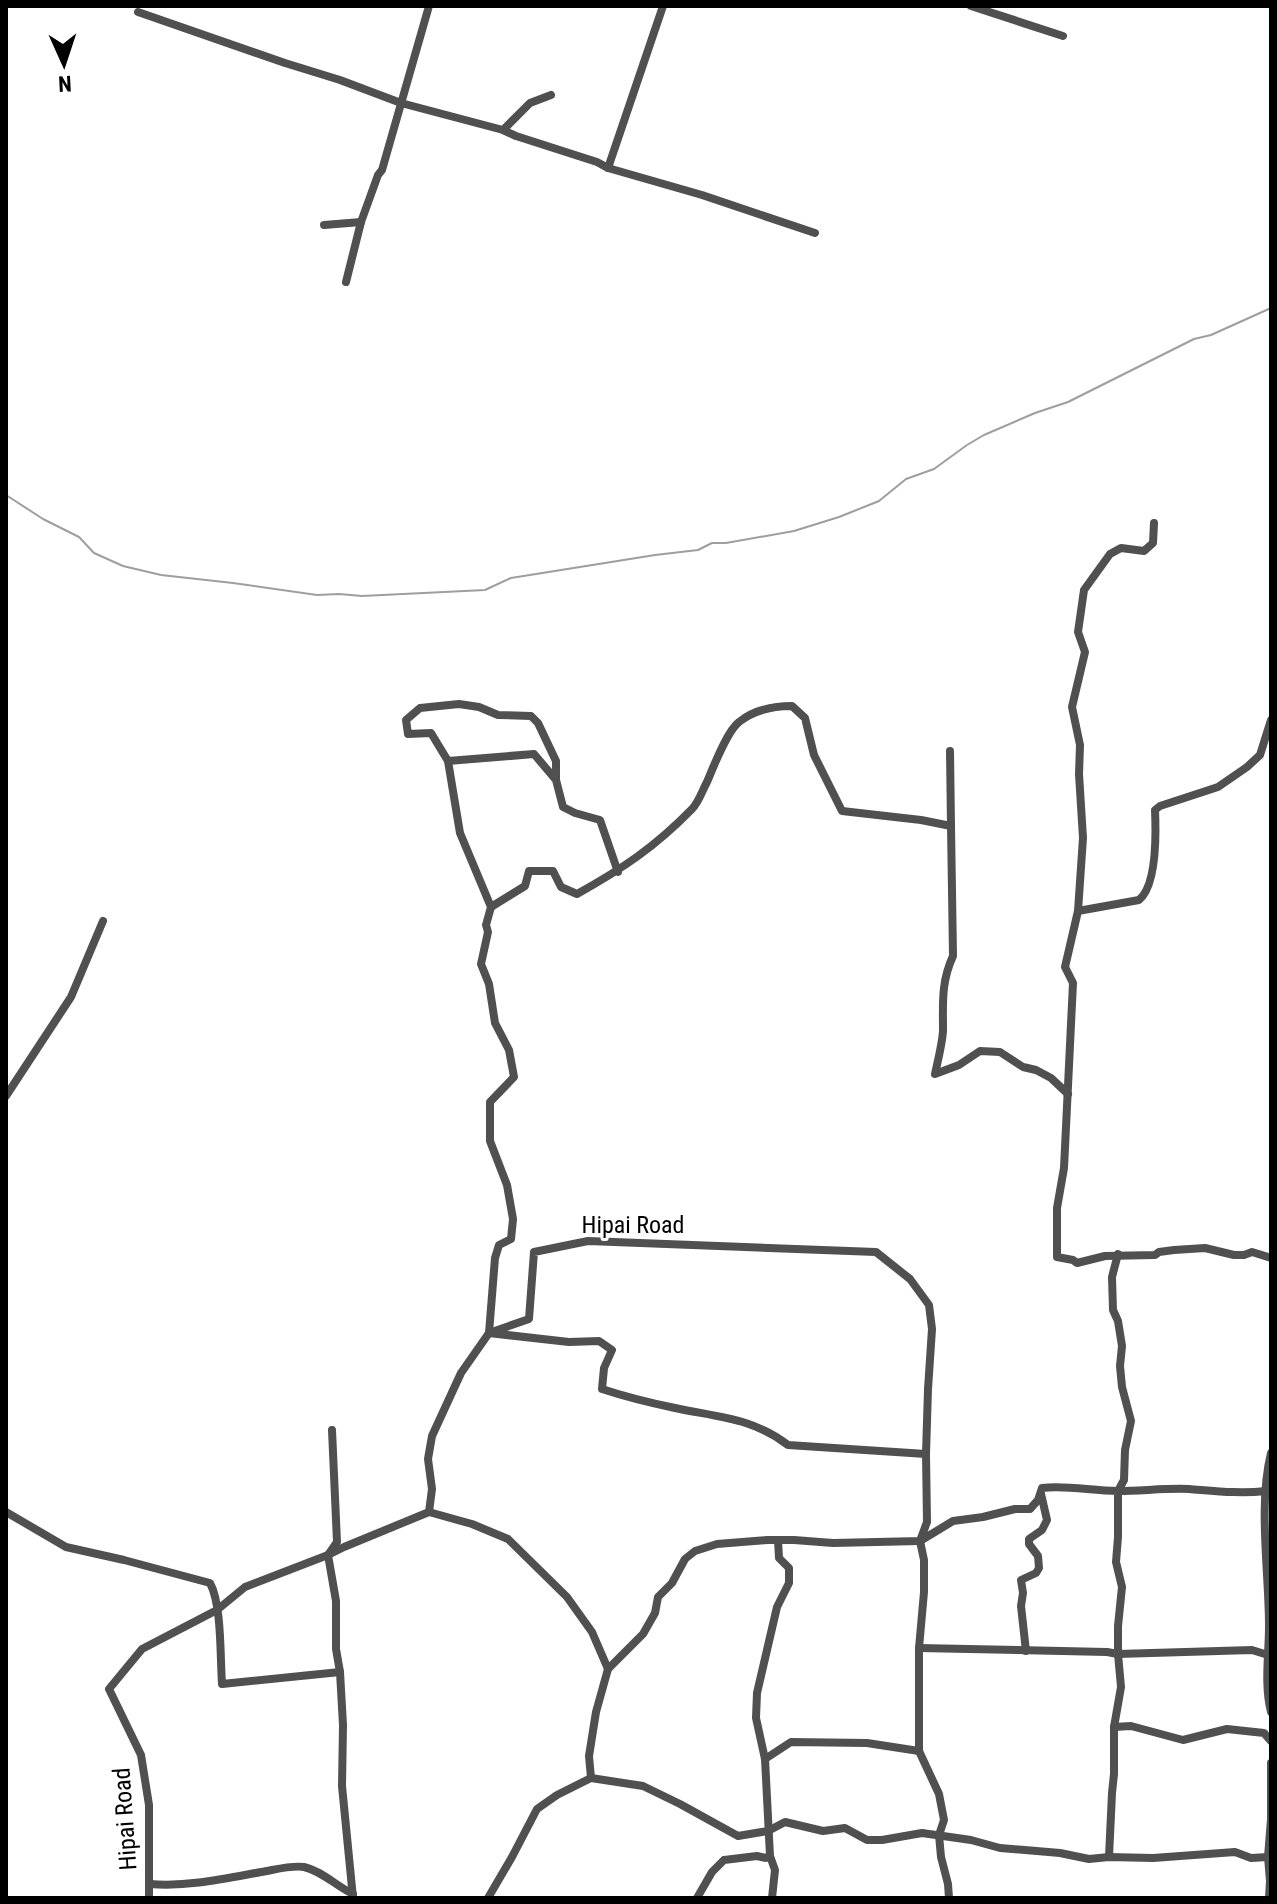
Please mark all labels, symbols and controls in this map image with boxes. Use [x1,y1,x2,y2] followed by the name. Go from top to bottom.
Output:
[24,24,104,104] north arrow
[58,71,72,96] text: N
[582,1211,684,1239] street label: Hipai Road
[107,1767,143,1871] street label: Hipai Road

